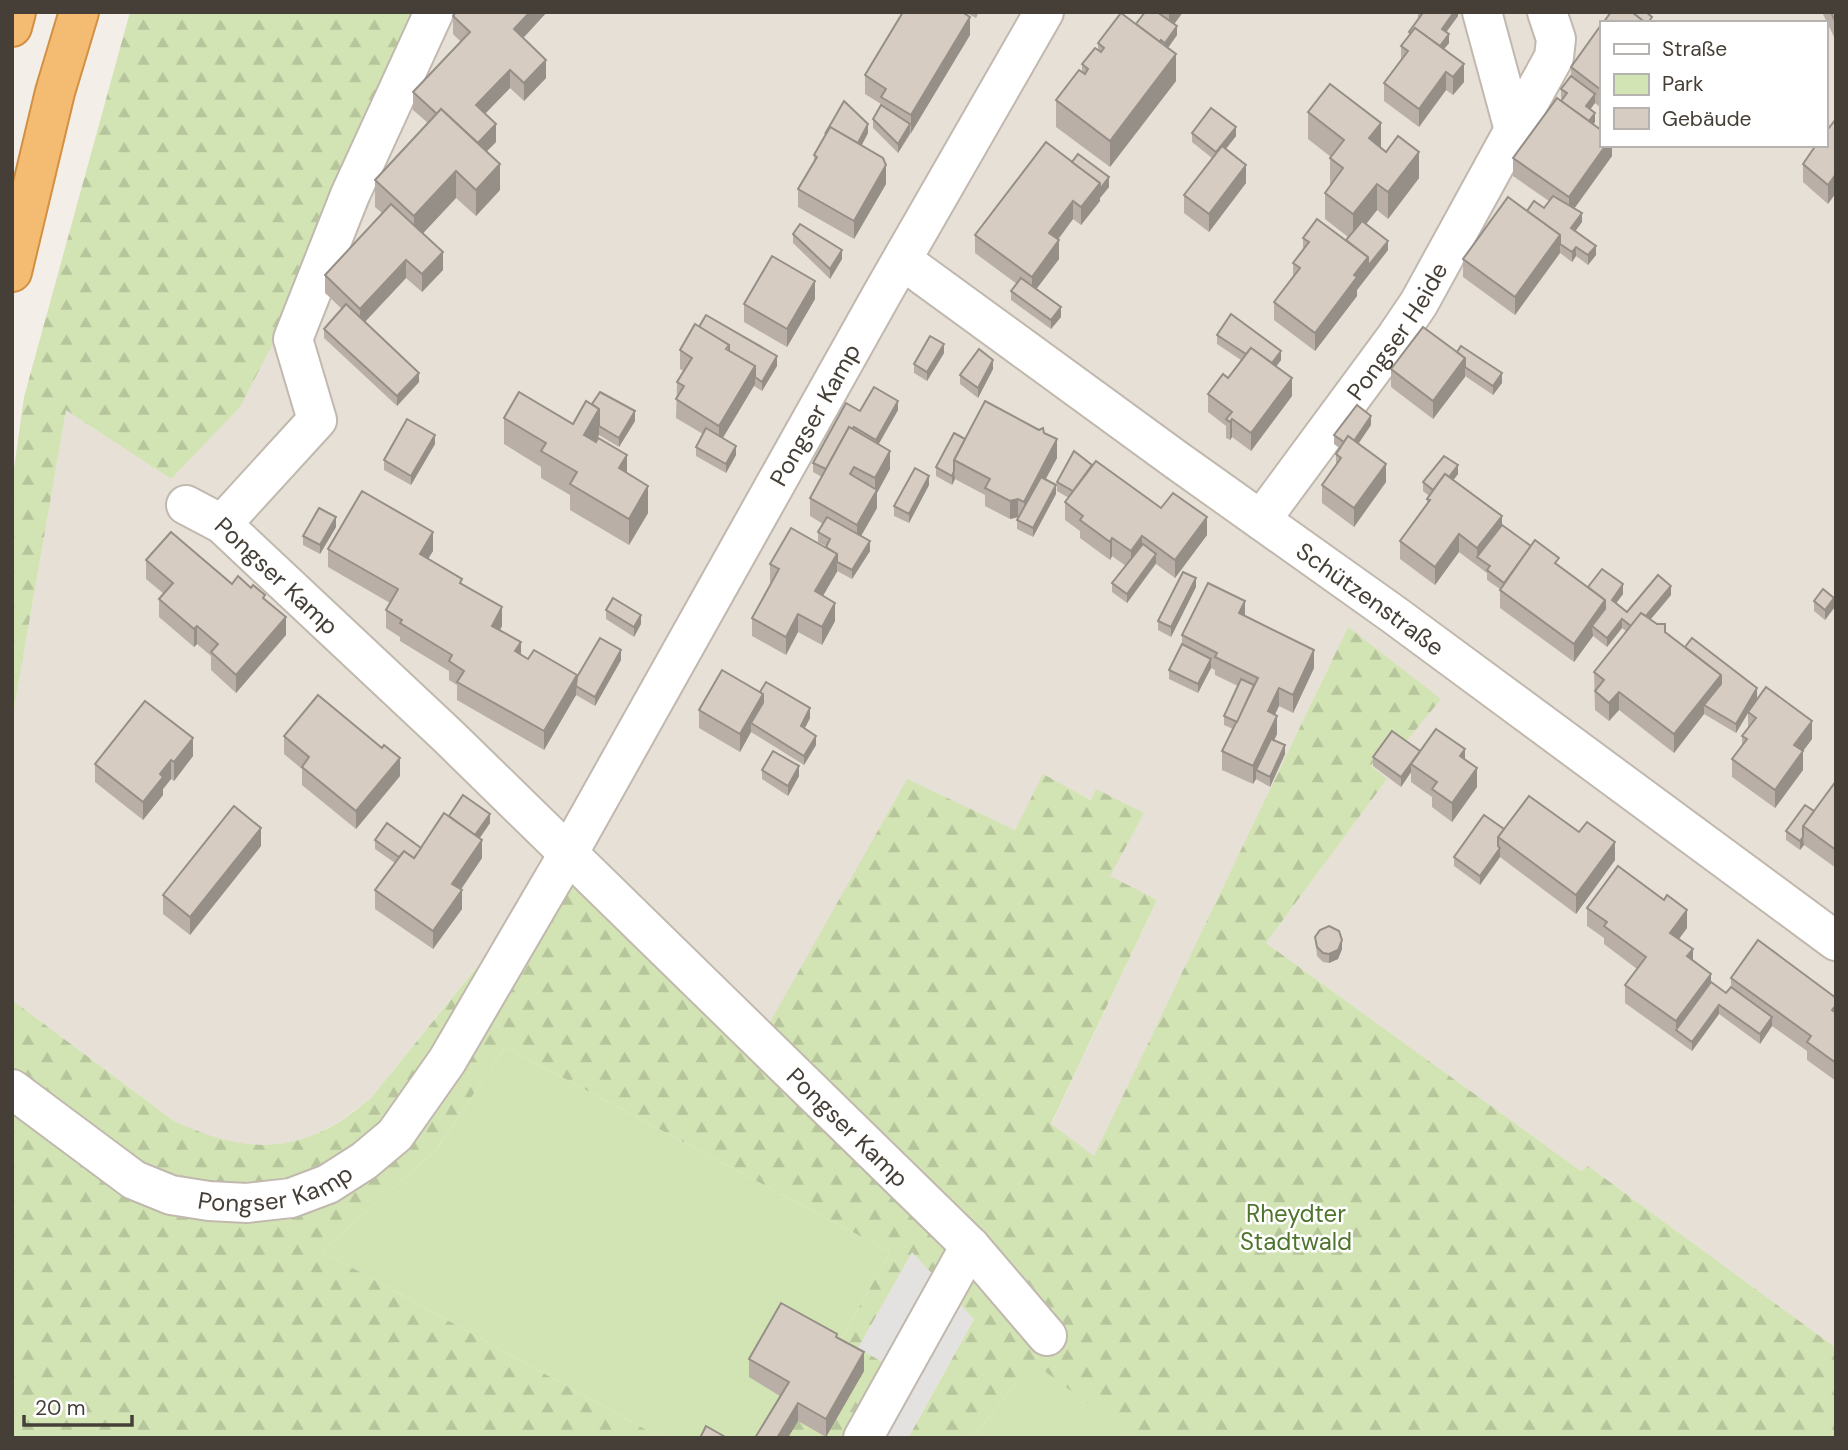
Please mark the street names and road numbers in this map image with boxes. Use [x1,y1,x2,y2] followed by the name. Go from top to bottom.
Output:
[1339,256,1454,406] street label: Pongser Heide
[762,338,867,491] street label: Pongser Kamp
[208,510,345,641] street label: Pongser Kamp
[1290,535,1451,662] street label: Schützenstraße
[781,1060,916,1193] street label: Pongser Kamp
[196,1157,358,1219] street label: Pongser Kamp

